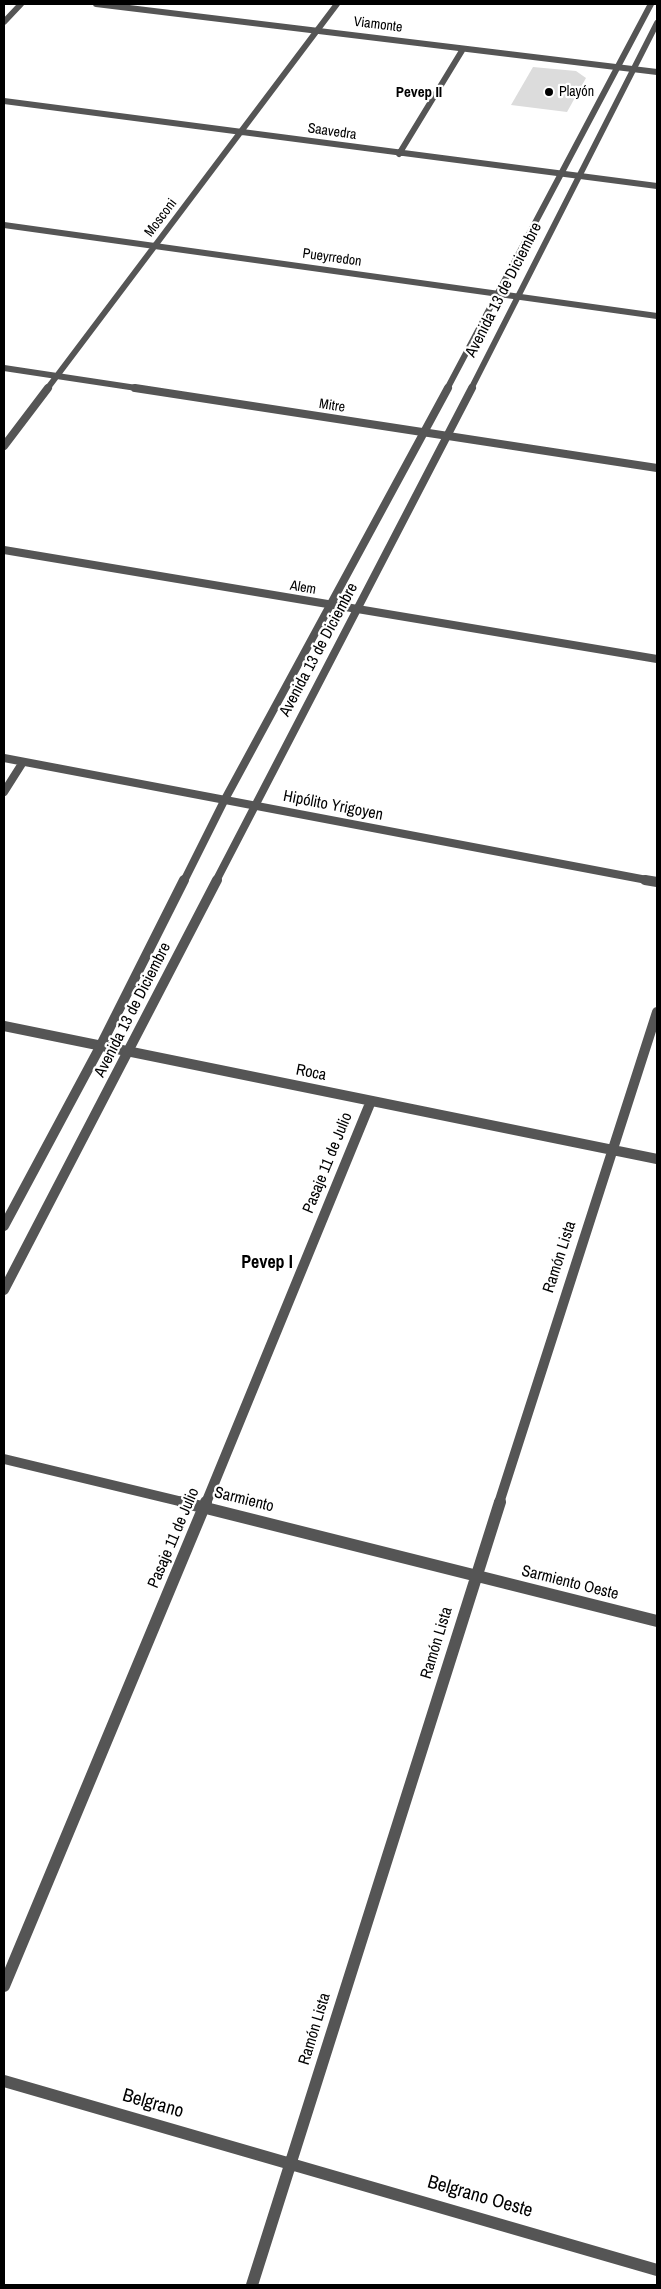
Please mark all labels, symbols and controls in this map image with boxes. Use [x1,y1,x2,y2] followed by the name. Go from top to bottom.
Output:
[353,14,403,36] street label: Viamonte
[396,84,442,102] district label: Pevep II
[559,84,594,100] place label: Playón
[543,86,555,98] marker: Playón
[307,120,357,144] street label: Saavedra
[141,196,181,240] street label: Mosconi
[462,219,546,361] street label: Avenida 13 de Diciembre
[301,246,363,270] street label: Pueyrredon
[318,396,346,416] street label: Mitre
[289,577,317,599] street label: Alem
[276,580,362,720] street label: Avenida 13 de Diciembre
[281,787,385,825] street label: Hipólito Yrigoyen
[91,939,175,1081] street label: Avenida 13 de Diciembre
[294,1061,328,1085] street label: Roca
[299,1110,357,1216] street label: Pasaje 11 de Julio
[539,1219,581,1295] street label: Ramón Lista
[241,1252,293,1274] district label: Pevep I
[212,1483,276,1517] street label: Sarmiento
[144,1485,204,1591] street label: Pasaje 11 de Julio
[520,1562,620,1604] street label: Sarmiento Oeste
[417,1605,457,1681] street label: Ramón Lista
[295,1991,335,2067] street label: Ramón Lista
[120,2084,186,2124] street label: Belgrano
[425,2171,535,2223] street label: Belgrano Oeste

